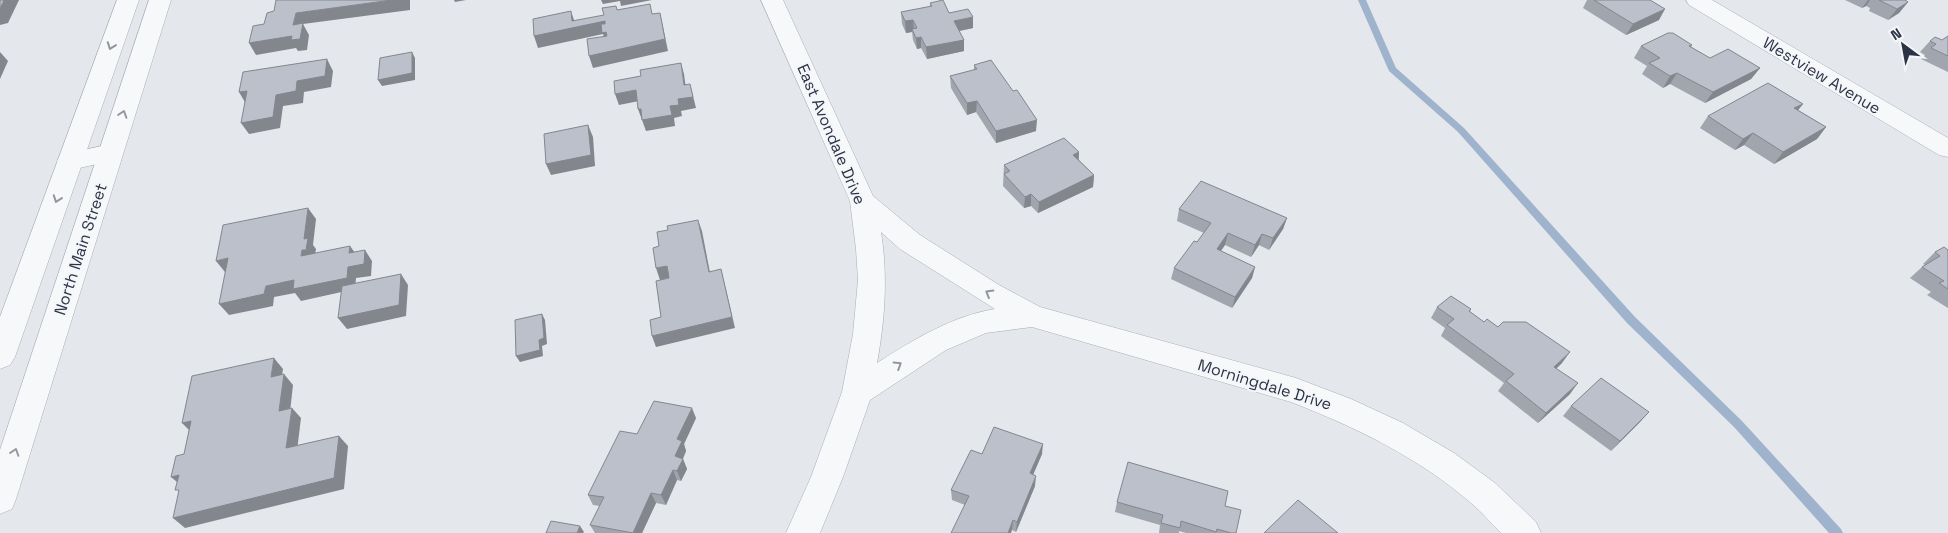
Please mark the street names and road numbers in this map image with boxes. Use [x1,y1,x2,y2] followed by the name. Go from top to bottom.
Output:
[1759,32,1885,119] street label: Westview Avenue
[792,61,871,208] street label: East Avondale Drive
[49,180,112,318] street label: North Main Street
[1195,354,1334,415] street label: Morningdale Drive

